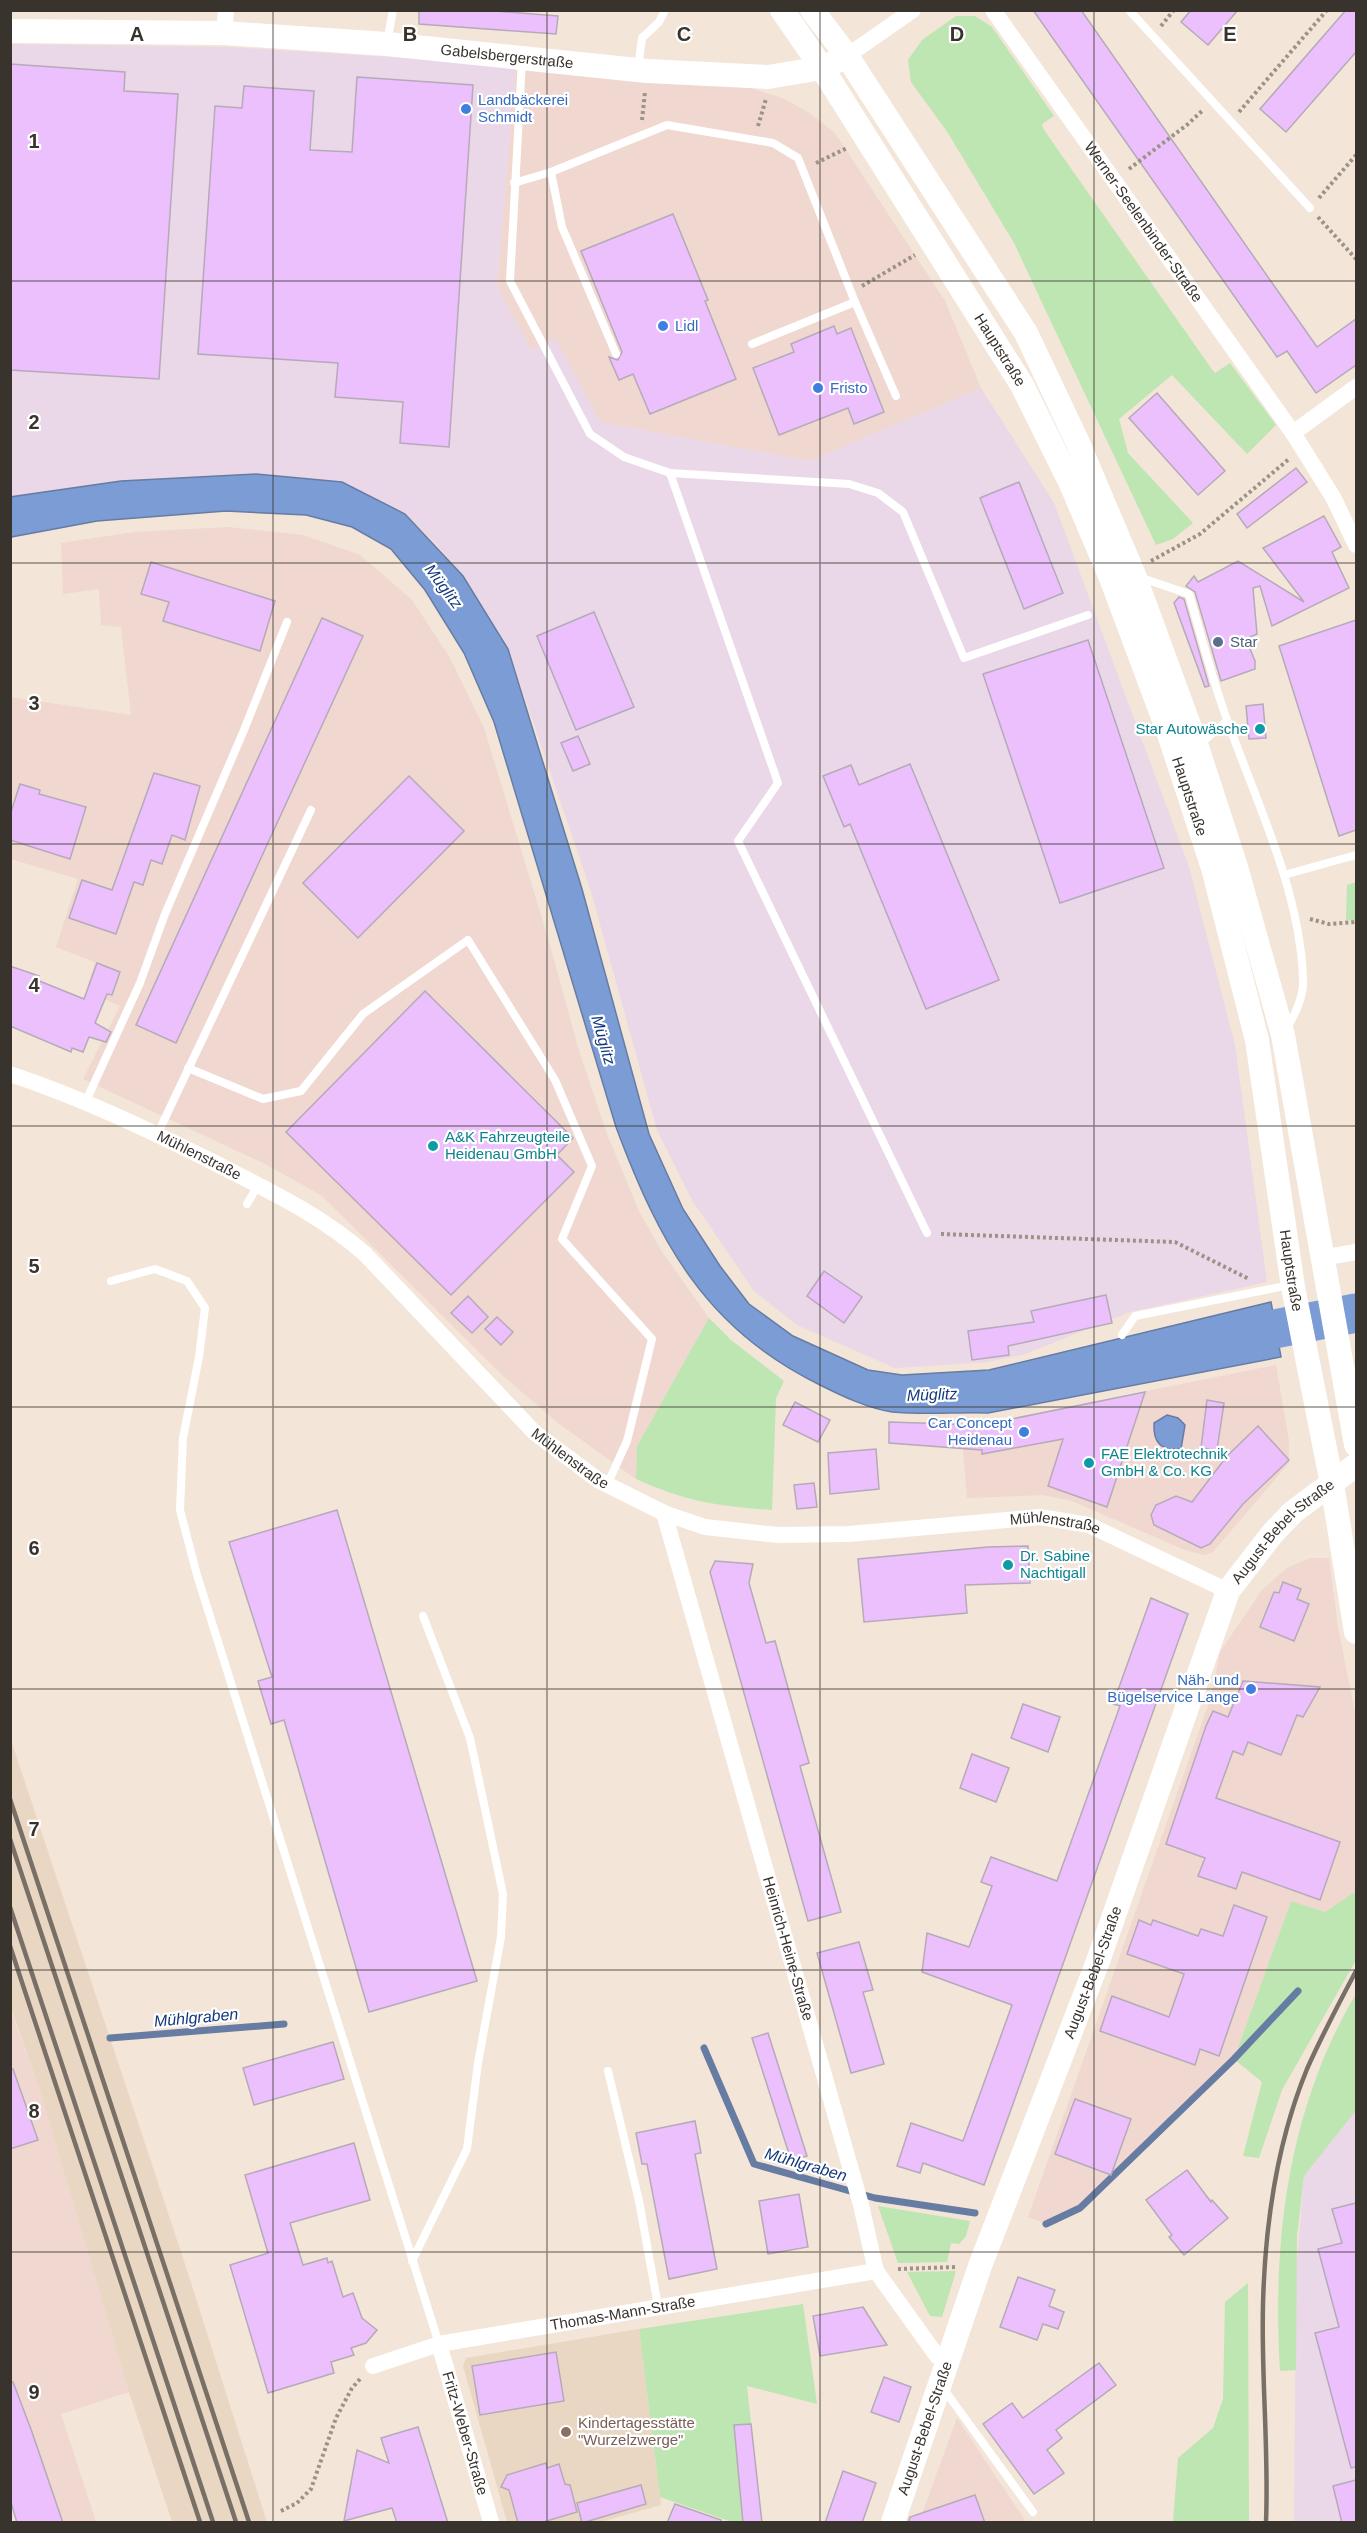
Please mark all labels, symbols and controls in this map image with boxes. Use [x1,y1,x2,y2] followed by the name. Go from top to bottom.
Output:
[130,23,144,45] text: A
[403,23,417,45] text: B
[677,23,691,45] text: C
[950,23,964,45] text: D
[1223,23,1237,45] text: E
[440,41,574,71] street label: Gabelsbergerstraße
[478,91,568,125] place label: Landbäckerei Schmidt
[459,102,473,116] marker: Landbäckerei Schmidt
[28,130,40,152] text: 1
[1081,138,1206,305] street label: Werner-Seelenbinder-Straße
[971,310,1030,389] street label: Hauptstraße
[675,317,698,334] place label: Lidl
[656,319,670,333] marker: Lidl
[830,379,868,396] place label: Fristo
[811,381,825,395] marker: Fristo
[28,411,40,433] text: 2
[422,561,466,612] water label: Müglitz
[1230,633,1258,650] place label: Star
[1211,635,1225,649] marker: Star
[28,692,40,714] text: 3
[1135,720,1248,737] place label: Star Autowäsche
[1253,722,1267,736] marker: Star Autowäsche
[1169,754,1211,838] street label: Hauptstraße
[28,974,40,996] text: 4
[588,1013,619,1067] water label: Müglitz
[154,1127,244,1183] street label: Mühlenstraße
[445,1128,570,1162] place label: A&K Fahrzeugteile Heidenau GmbH
[426,1139,440,1153] marker: A&K Fahrzeugteile Heidenau GmbH
[1277,1228,1307,1313] street label: Hauptstraße
[28,1255,40,1277] text: 5
[906,1385,958,1404] water label: Müglitz
[928,1414,1013,1448] place label: Car Concept Heidenau
[528,1424,612,1492] street label: Mühlenstraße
[1017,1425,1031,1439] marker: Car Concept Heidenau
[1101,1445,1228,1479] place label: FAE Elektrotechnik GmbH & Co. KG
[1082,1456,1096,1470] marker: FAE Elektrotechnik GmbH & Co. KG
[1228,1475,1337,1587] street label: August-Bebel-Straße
[1009,1508,1104,1537] street label: Mühlenstraße
[28,1537,40,1559] text: 6
[1020,1547,1090,1581] place label: Dr. Sabine Nachtigall
[1001,1558,1015,1572] marker: Dr. Sabine Nachtigall
[1107,1671,1239,1705] place label: Näh- und Bügelservice Lange
[1244,1682,1258,1696] marker: Näh- und Bügelservice Lange
[28,1818,40,1840] text: 7
[760,1874,817,2023] street label: Heinrich-Heine-Straße
[1060,1904,1125,2041] street label: August-Bebel-Straße
[153,2005,239,2030] water label: Mühlgraben
[28,2100,40,2122] text: 8
[763,2145,849,2184] water label: Mühlgraben
[549,2292,697,2333] street label: Thomas-Mann-Straße
[894,2359,955,2497] street label: August-Bebel-Straße
[439,2369,492,2497] street label: Fritz-Weber-Straße
[28,2381,40,2403] text: 9
[578,2414,695,2448] place label: Kindertagesstätte "Wurzelzwerge"
[559,2425,573,2439] marker: Kindertagesstätte "Wurzelzwerge"

